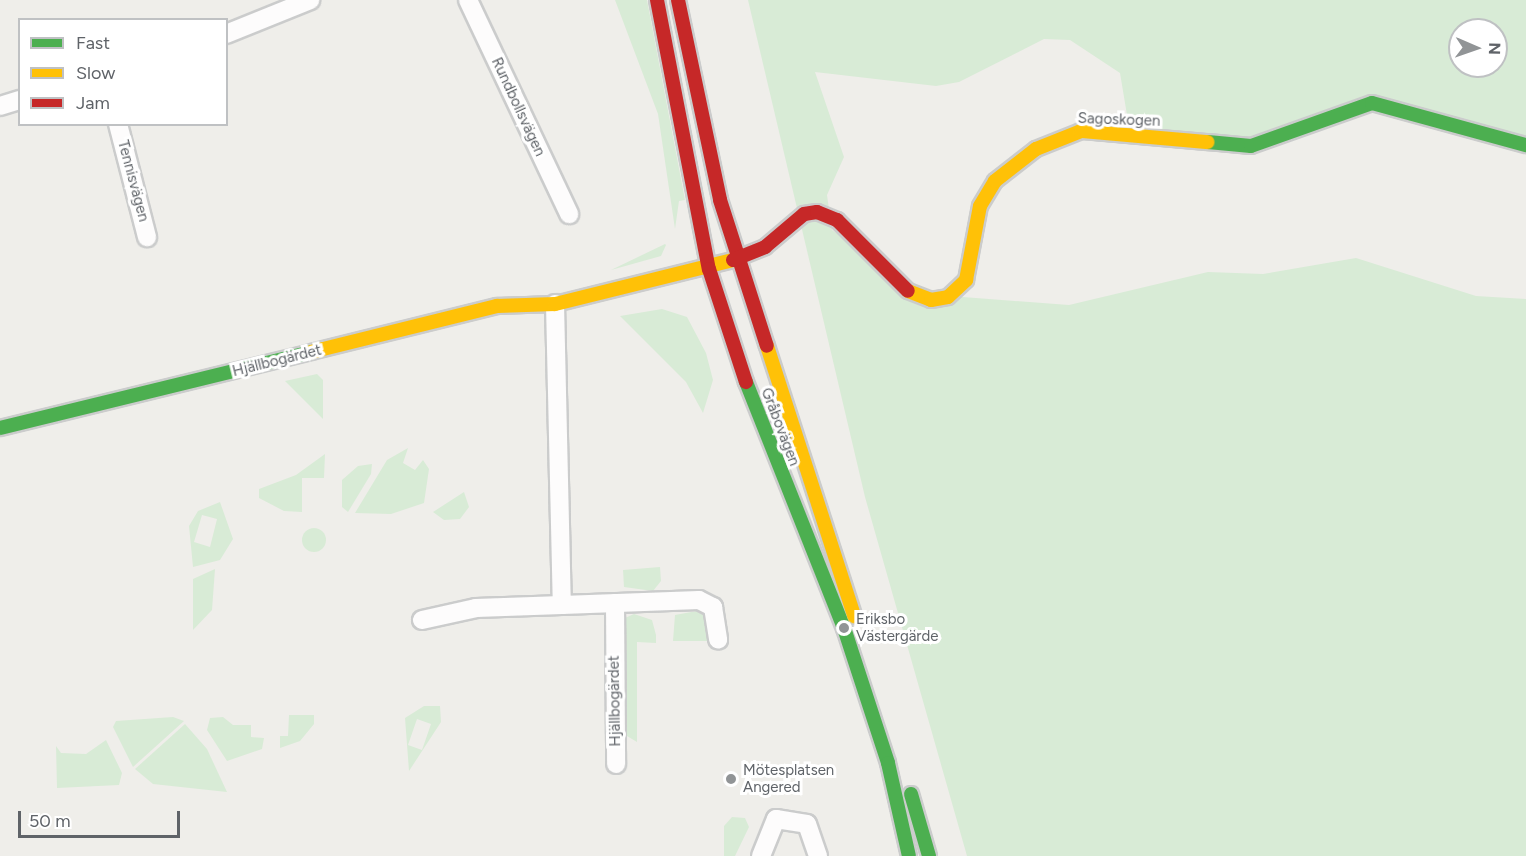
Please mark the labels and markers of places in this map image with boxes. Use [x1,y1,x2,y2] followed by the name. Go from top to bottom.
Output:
[856,610,938,645] place label: Eriksbo Västergärde
[837,621,851,635] marker: Eriksbo Västergärde
[743,761,834,796] place label: Mötesplatsen Angered
[724,772,738,786] marker: Mötesplatsen Angered

